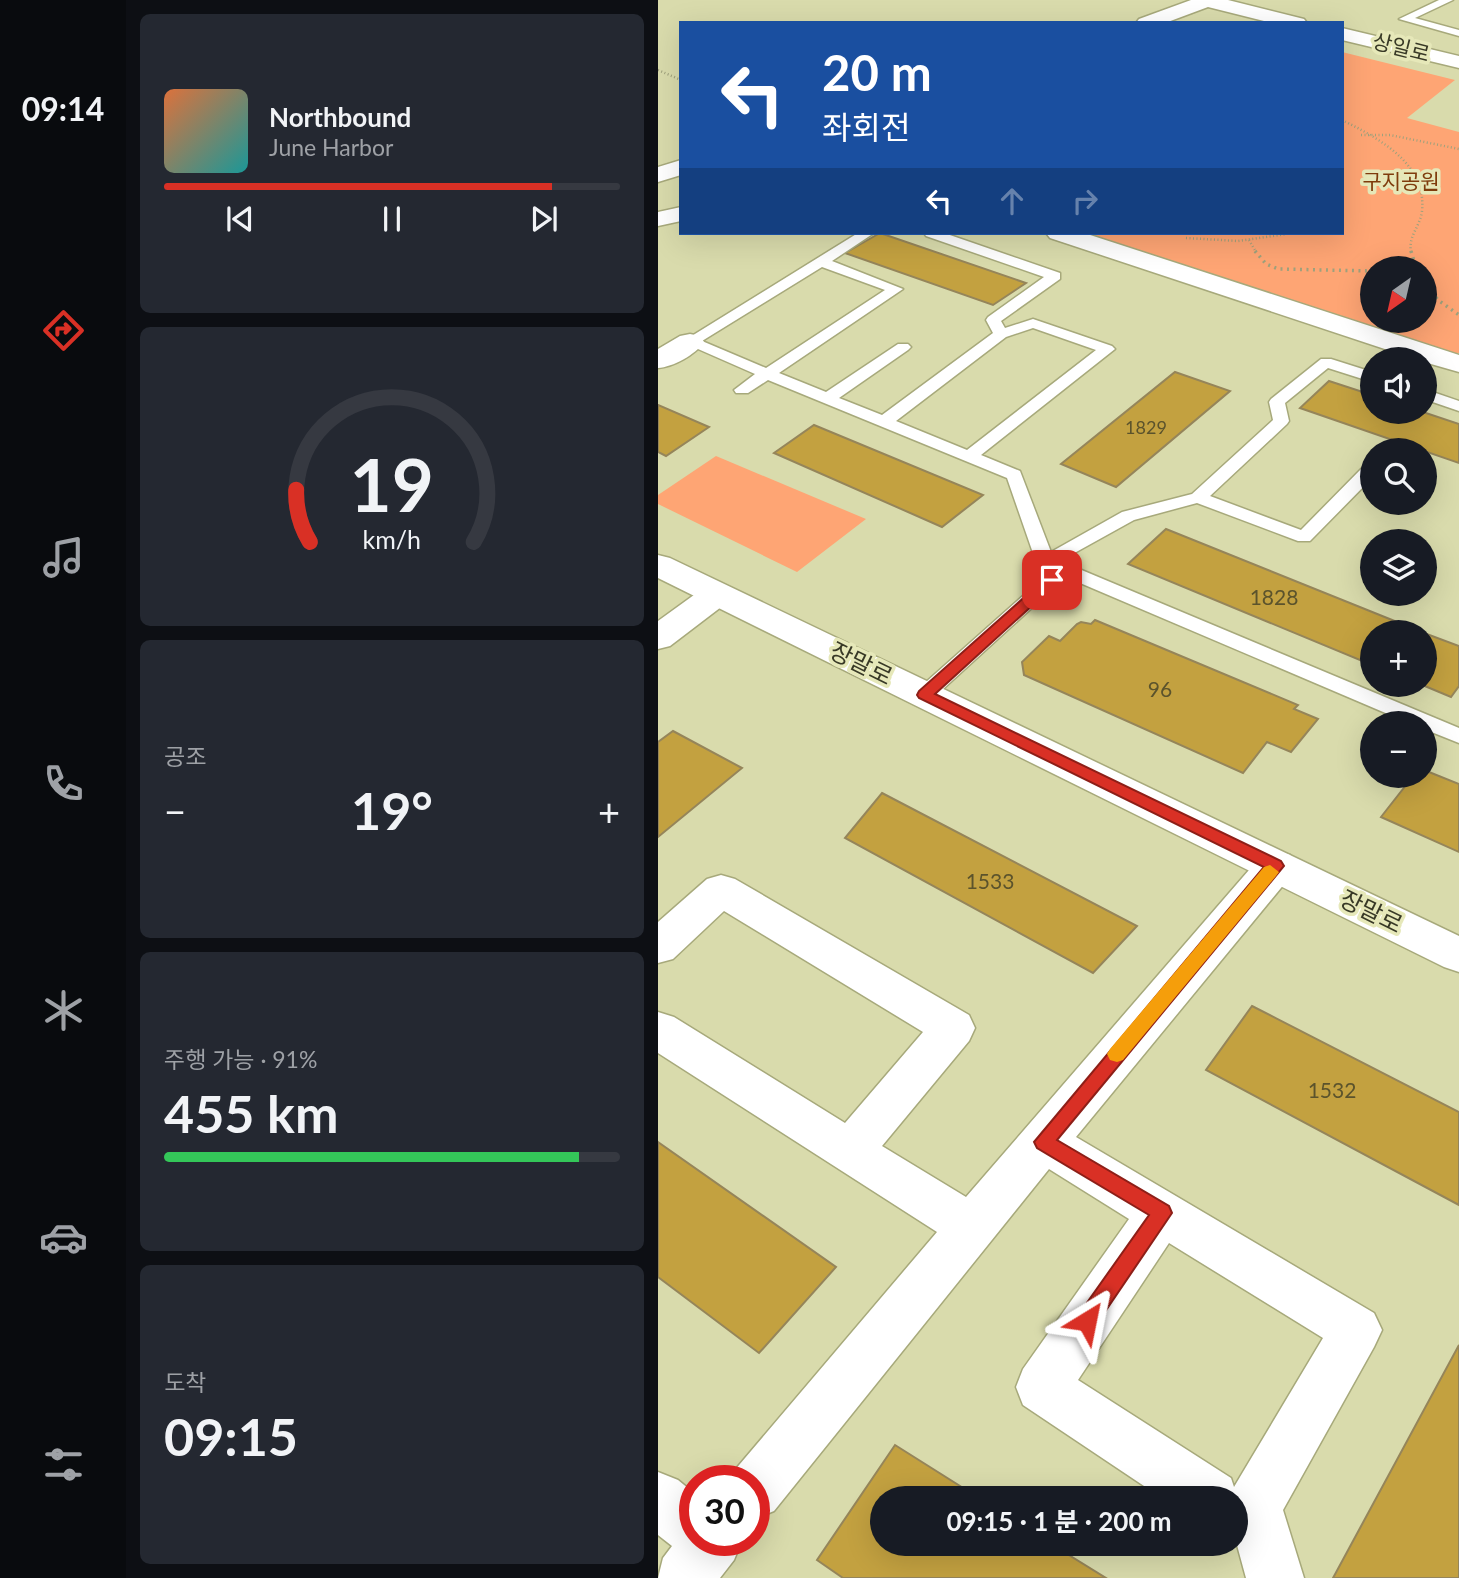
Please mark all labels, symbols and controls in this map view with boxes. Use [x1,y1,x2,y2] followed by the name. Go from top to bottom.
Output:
[1370,27,1433,66] street label: 상일로
[822,43,932,101] text: 20 m
[707,49,798,140] icon: left
[22,89,104,128] text: 09:14
[269,101,411,133] text: Northbound
[822,107,910,146] text: 좌회전
[269,133,393,161] text: June Harbor
[1362,168,1440,193] park label: 구지공원
[920,182,958,220] icon: left
[993,182,1031,220] icon: ahead
[1066,182,1104,220] icon: right
[221,200,259,238] icon: previous
[373,200,411,238] icon: pause
[525,200,563,238] icon: next
[1360,256,1437,332] north arrow
[1360,256,1437,788] map controls
[39,306,88,355] icon: directions
[1360,347,1437,424] button: sound
[1125,416,1167,438] house number: 1829
[1360,438,1437,515] button: search
[350,441,434,529] text: 19
[363,524,421,554] text: km/h
[1360,529,1437,606] button: layers
[39,533,88,582] icon: music
[1022,550,1082,610] pin
[1033,561,1071,599] icon: arrive
[1250,584,1298,609] house number: 1828
[1360,620,1437,697] button: +
[826,635,898,690] street label: 장말로
[1148,676,1172,701] house number: 96
[1360,711,1437,788] button: −
[164,742,206,770] text: 공조
[39,759,88,808] icon: phone
[351,779,433,841] text: 19°
[164,788,186,834] text: −
[598,788,620,834] text: +
[966,868,1014,893] house number: 1533
[1336,883,1408,938] street label: 장말로
[39,986,88,1035] icon: climate
[164,1045,317,1073] text: 주행 가능 · 91%
[1308,1077,1356,1102] house number: 1532
[164,1082,338,1144] text: 455 km
[39,1213,88,1262] icon: car
[1050,1284,1124,1358] position arrow
[164,1368,206,1396] text: 도착
[164,1405,298,1467] text: 09:15
[39,1440,88,1489] icon: filters
[679,1465,770,1556] speed limit sign: 30
[946,1505,1172,1537] text: 09:15 · 1 분 · 200 m

